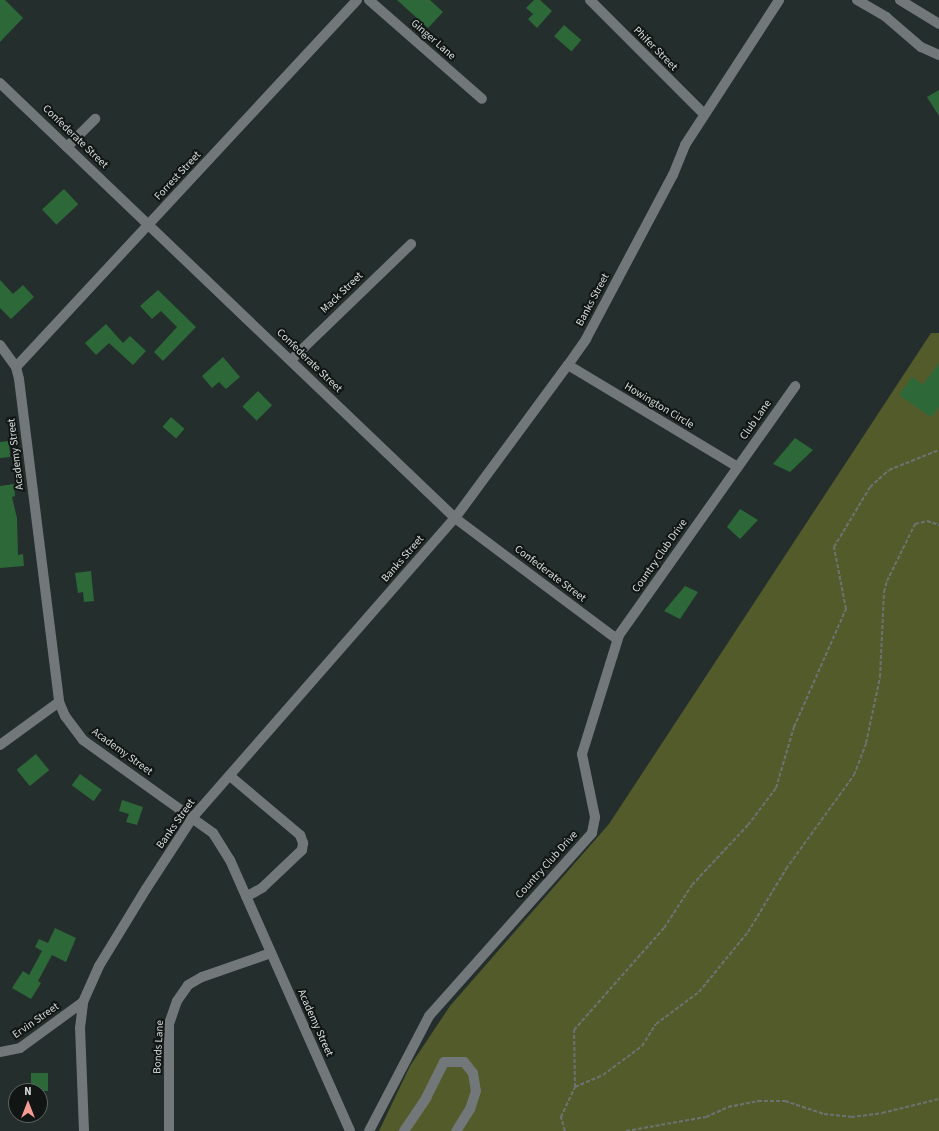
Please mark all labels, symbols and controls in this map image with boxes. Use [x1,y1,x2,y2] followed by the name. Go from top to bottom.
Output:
[408,17,458,63] street label: Ginger Lane
[630,24,680,74] street label: Phifer Street
[39,102,111,172] street label: Confederate Street
[152,149,204,203] street label: Forrest Street
[318,270,366,316] street label: Mack Street
[574,271,612,329] street label: Banks Street
[273,326,345,396] street label: Confederate Street
[622,380,696,432] street label: Howington Circle
[737,397,775,443] street label: Club Lane
[5,417,27,491] street label: Academy Street
[630,517,690,595] street label: Country Club Drive
[379,533,427,585] street label: Banks Street
[512,543,588,605] street label: Confederate Street
[89,726,155,778] street label: Academy Street
[154,797,198,851] street label: Banks Street
[513,828,581,902] street label: Country Club Drive
[294,987,336,1059] street label: Academy Street
[10,1000,62,1042] street label: Ervin Street
[151,1020,167,1074] street label: Bonds Lane
[8,1083,48,1123] north arrow
[24,1084,32,1099] text: N

